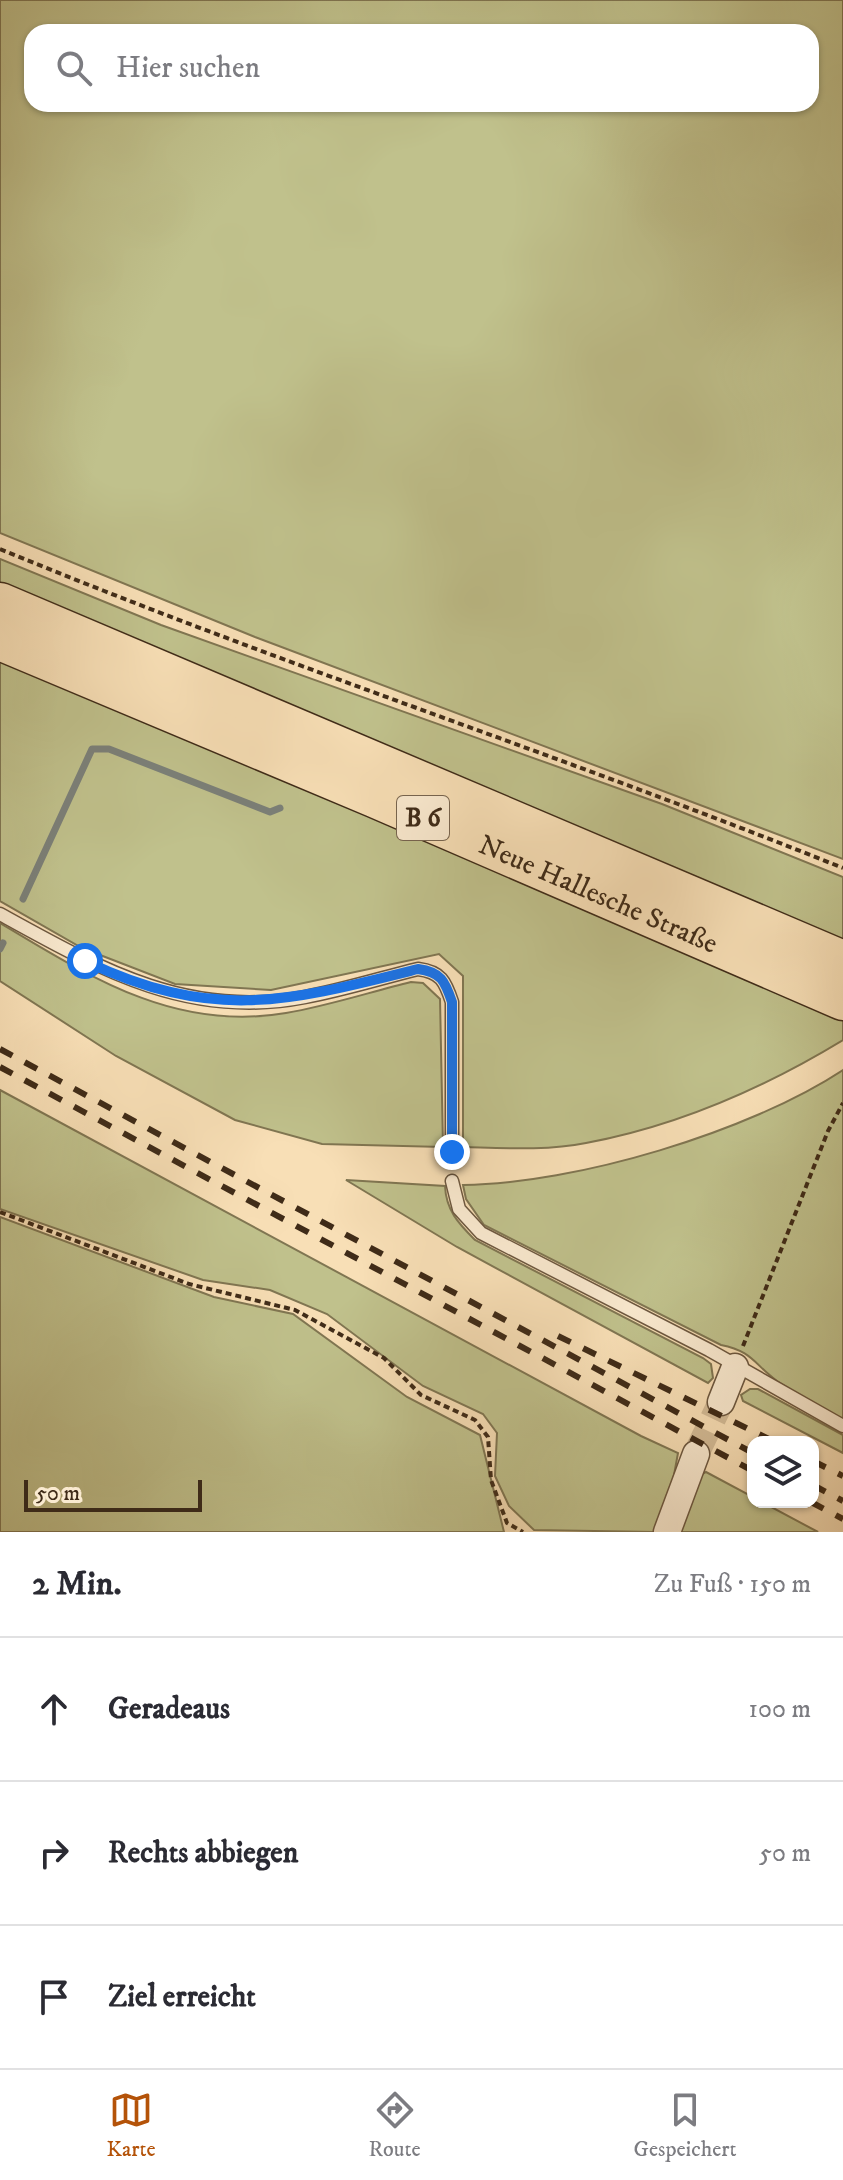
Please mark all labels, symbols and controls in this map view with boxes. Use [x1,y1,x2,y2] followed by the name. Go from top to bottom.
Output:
[24,24,819,112] search box
[52,46,96,90] icon: search
[116,50,260,87] text: Hier suchen
[397,796,449,840] road number: B 6
[473,827,723,961] street label: Neue Hallesche Straße
[67,943,103,979] route start
[434,1134,470,1170] route end
[747,1436,819,1508] map controls
[747,1436,819,1508] button: layers
[24,1476,202,1512] scale bar
[36,1480,80,1507] text: 50 m
[32,1563,122,1605] text: 2 Min.
[654,1568,811,1601] text: Zu Fuß · 150 m
[32,1687,76,1731] icon: ahead
[108,1691,230,1728] text: Geradeaus
[748,1693,811,1726] text: 100 m
[32,1831,76,1875] icon: right
[108,1835,298,1872] text: Rechts abbiegen
[759,1837,811,1870] text: 50 m
[32,1975,76,2019] icon: arrive
[108,1979,256,2016] text: Ziel erreicht
[106,2088,156,2163] tab: Karte
[369,2088,421,2163] tab: Route
[634,2088,737,2163] tab: Gespeichert

